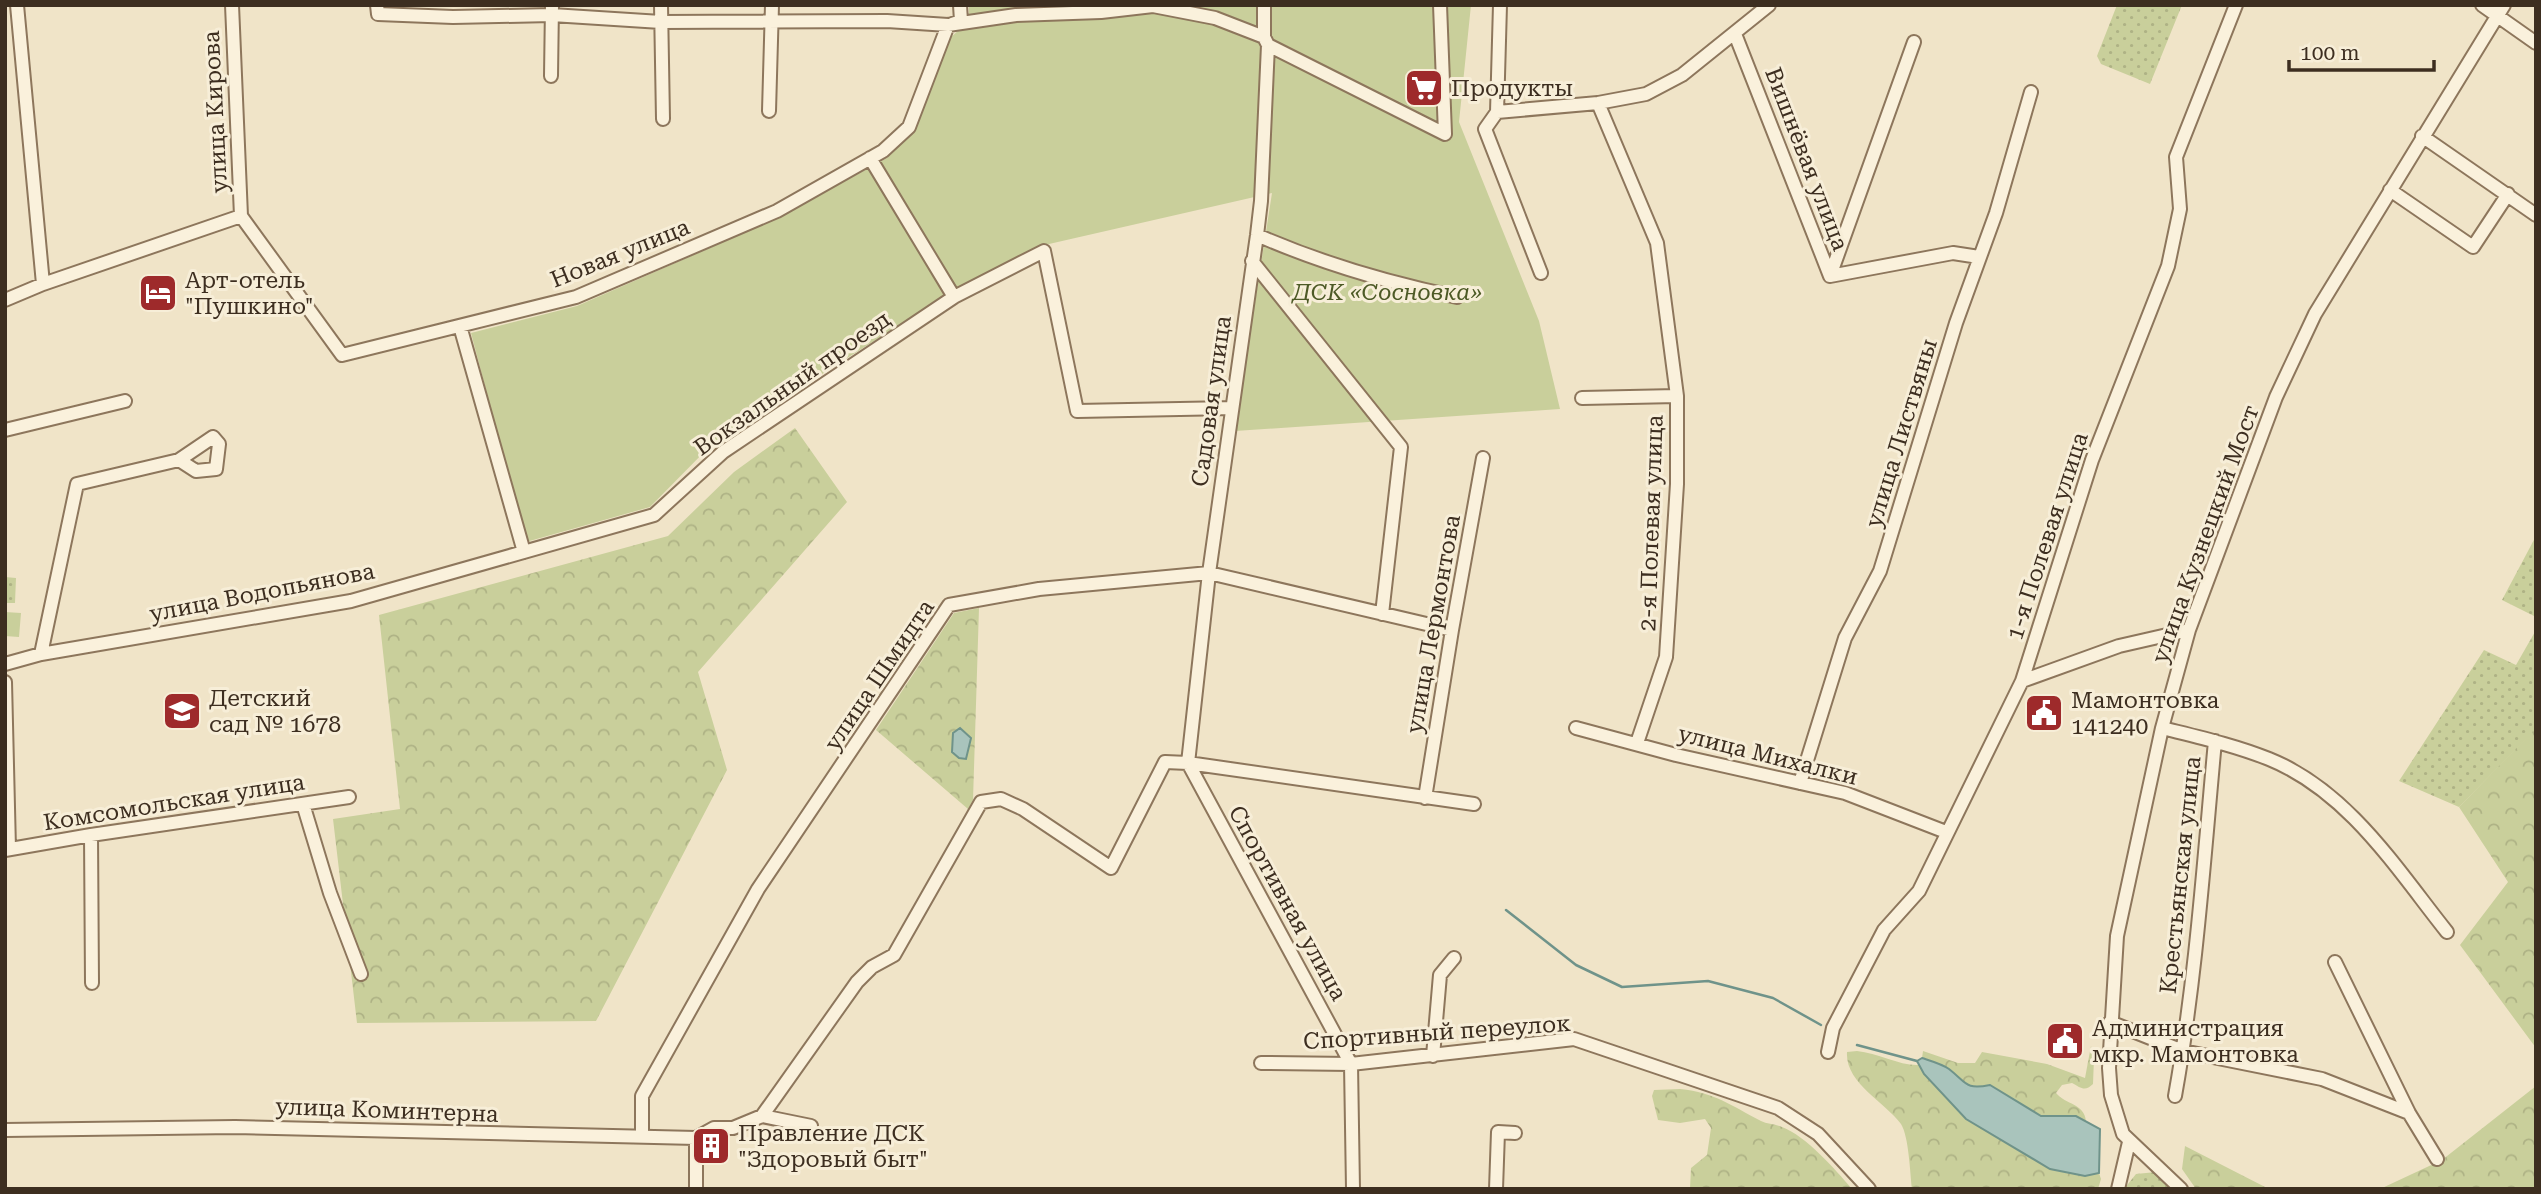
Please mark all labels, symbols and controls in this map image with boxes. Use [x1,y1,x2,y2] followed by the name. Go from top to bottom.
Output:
[2289,28,2434,72] scale bar
[198,29,233,194] street label: улица Кирова
[2300,41,2360,65] text: 100 m
[1759,64,1854,255] street label: Вишнёвая улица
[1403,67,1445,109] supermarket icon: Продукты
[1451,75,1573,102] place label: Продукты
[547,213,694,294] street label: Новая улица
[185,267,313,320] place label: Арт-отель "Пушкино"
[137,272,179,314] hotel icon: Арт-отель "Пушкино"
[1290,279,1482,306] park label: ДСК «Сосновка»
[689,305,896,461] street label: Вокзальный проезд
[1186,313,1237,488] street label: Садовая улица
[1860,336,1943,531] street label: улица Листвяны
[2146,402,2265,667] street label: улица Кузнецкий Мост
[1634,414,1669,632] street label: 2-я Полевая улица
[2001,429,2094,643] street label: 1-я Полевая улица
[1401,512,1466,736] street label: улица Лермонтова
[147,557,378,628] street label: улица Водопьянова
[819,594,940,756] street label: улица Шмидта
[209,685,341,738] place label: Детский сад № 1678
[2071,687,2220,740] place label: Мамонтовка 141240
[161,690,203,732] school or university icon: Детский сад № 1678
[2023,692,2065,734] public building icon: Мамонтовка 141240
[1675,720,1860,791] street label: улица Михалки
[2155,754,2206,995] street label: Крестьянская улица
[42,768,307,836] street label: Комсомольская улица
[1223,801,1353,1006] street label: Спортивная улица
[1302,1010,1572,1055] street label: Спортивный переулок
[2092,1015,2299,1068] place label: Администрация мкр. Мамонтовка
[2044,1020,2086,1062] public building icon: Администрация мкр. Мамонтовка
[275,1093,500,1128] street label: улица Коминтерна
[738,1120,928,1173] place label: Правление ДСК "Здоровый быт"
[690,1125,732,1167] building icon: Правление ДСК "Здоровый быт"

